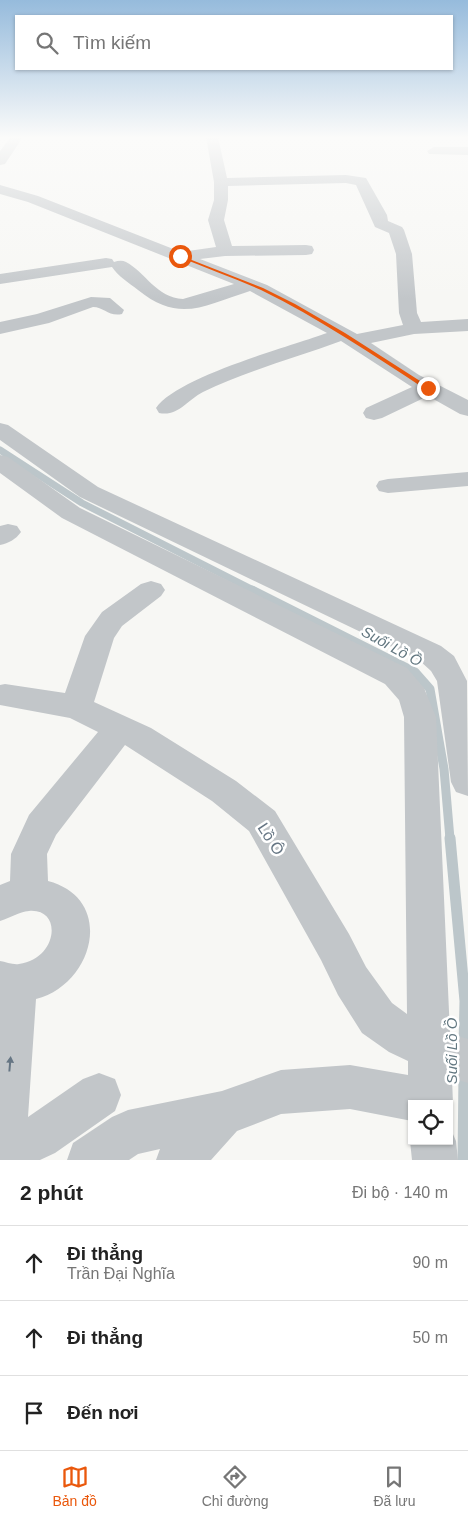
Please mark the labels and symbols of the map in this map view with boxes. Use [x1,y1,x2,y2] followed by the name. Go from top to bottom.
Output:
[169,245,192,268] route start
[417,377,440,400] route end
[359,622,426,670] water label: Suối Lồ Ồ
[254,819,288,858] street label: Lồ Ô
[443,1017,460,1084] water label: Suối Lồ Ồ
[7,1056,15,1072] one-way arrow

